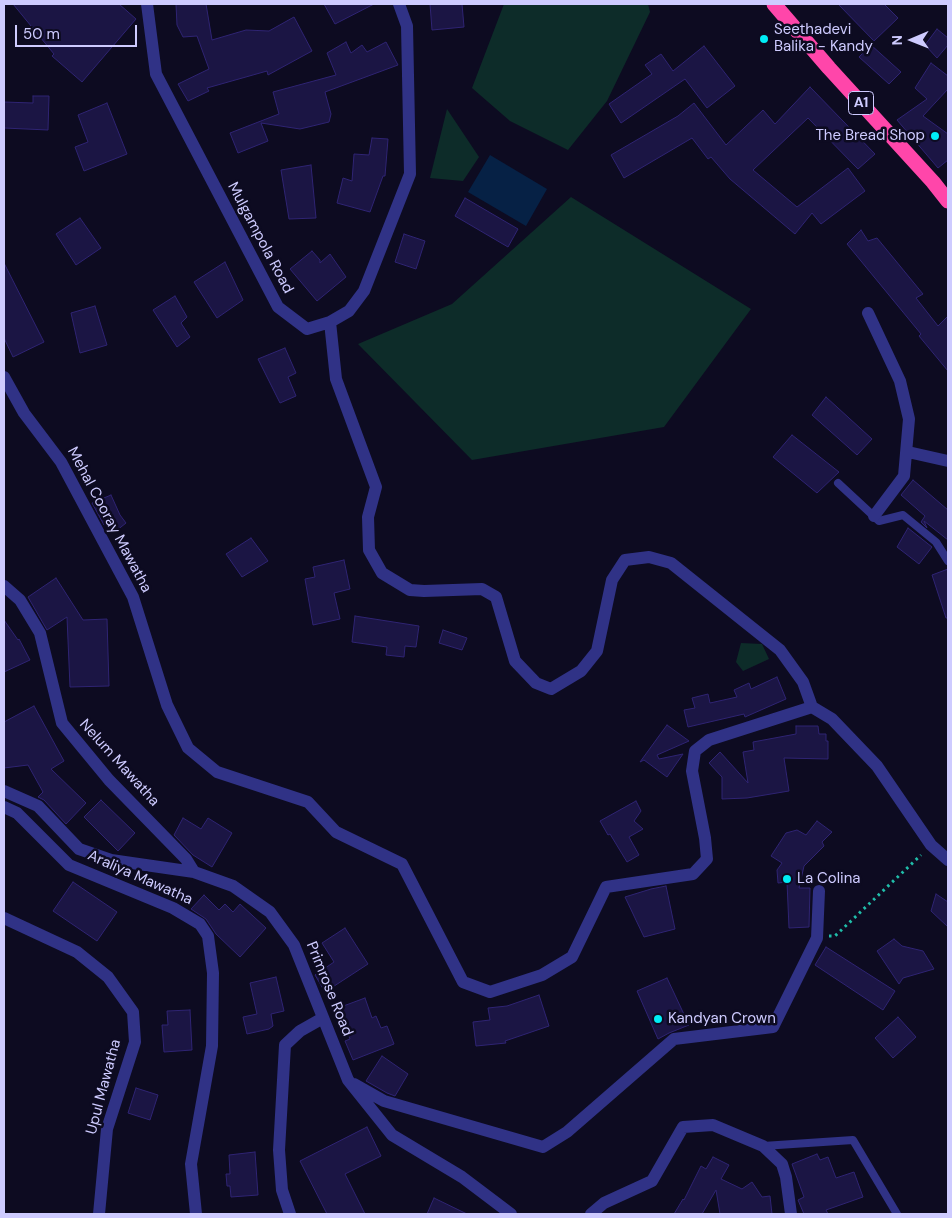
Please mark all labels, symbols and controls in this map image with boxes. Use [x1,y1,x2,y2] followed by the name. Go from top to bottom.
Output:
[18,15,140,47] scale bar
[887,15,937,65] north arrow
[774,21,873,56] place label: Seethadevi Balika - Kandy
[23,24,60,44] text: 50 m
[758,33,770,45] marker: Seethadevi Balika - Kandy
[888,35,906,46] text: N
[848,92,874,115] road number: A1
[815,127,925,145] place label: The Bread Shop
[929,130,941,142] marker: The Bread Shop
[223,179,297,297] street label: Mulgampola Road
[63,444,155,596] street label: Mehal Cooray Mawatha
[75,716,163,810] street label: Nelum Mawatha
[85,847,195,909] street label: Araliya Mawatha
[797,870,860,888] place label: La Colina
[781,873,793,885] marker: La Colina
[302,939,356,1039] street label: Primrose Road
[668,1010,776,1028] place label: Kandyan Crown
[652,1013,664,1025] marker: Kandyan Crown
[83,1038,125,1136] street label: Upul Mawatha

